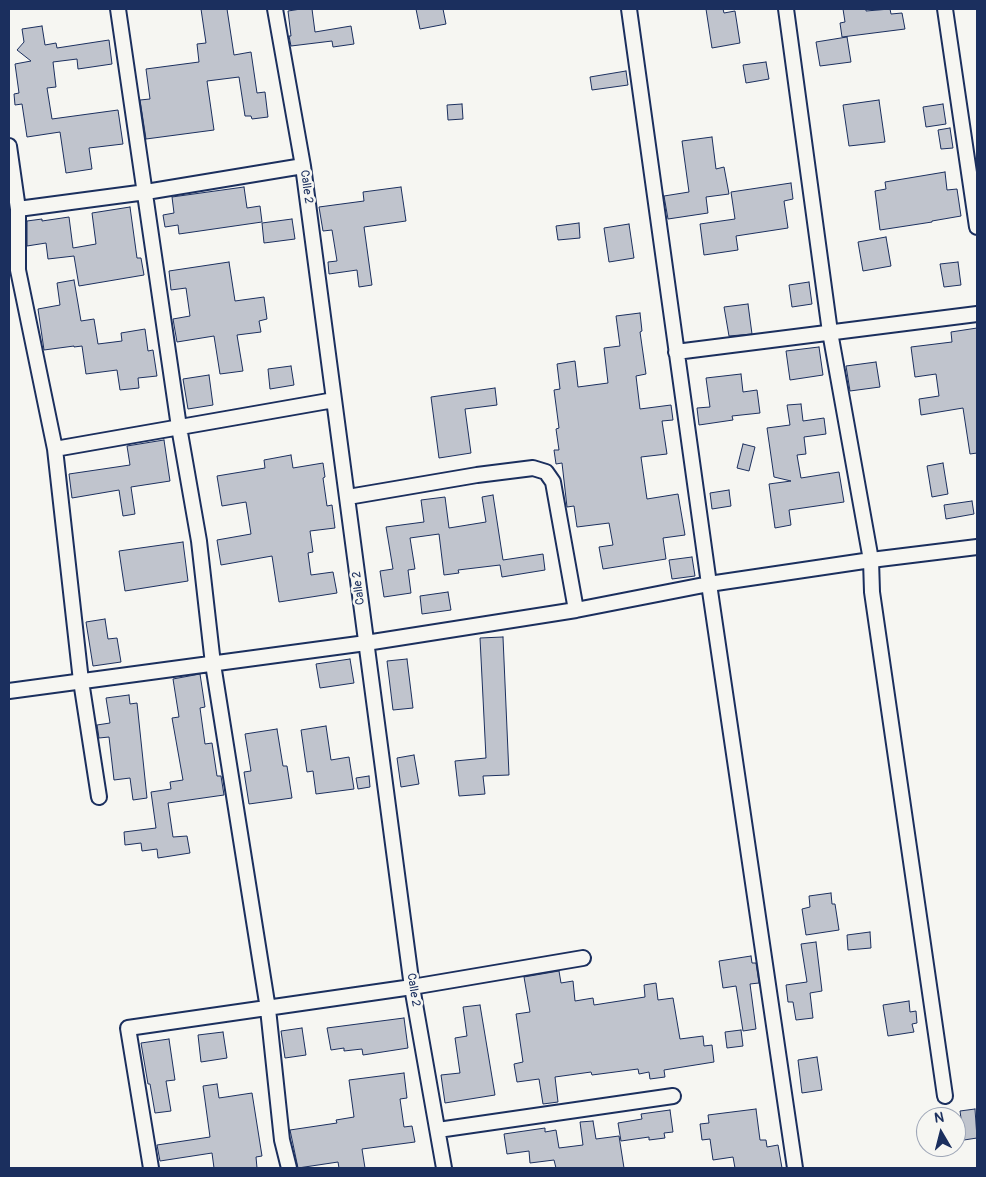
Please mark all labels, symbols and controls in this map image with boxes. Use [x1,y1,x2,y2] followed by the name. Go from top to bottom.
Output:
[297,169,315,205] street label: Calle 2
[350,570,368,606] street label: Calle 2
[403,972,423,1008] street label: Calle 2
[916,1107,966,1157] north arrow
[933,1109,945,1127] text: N

